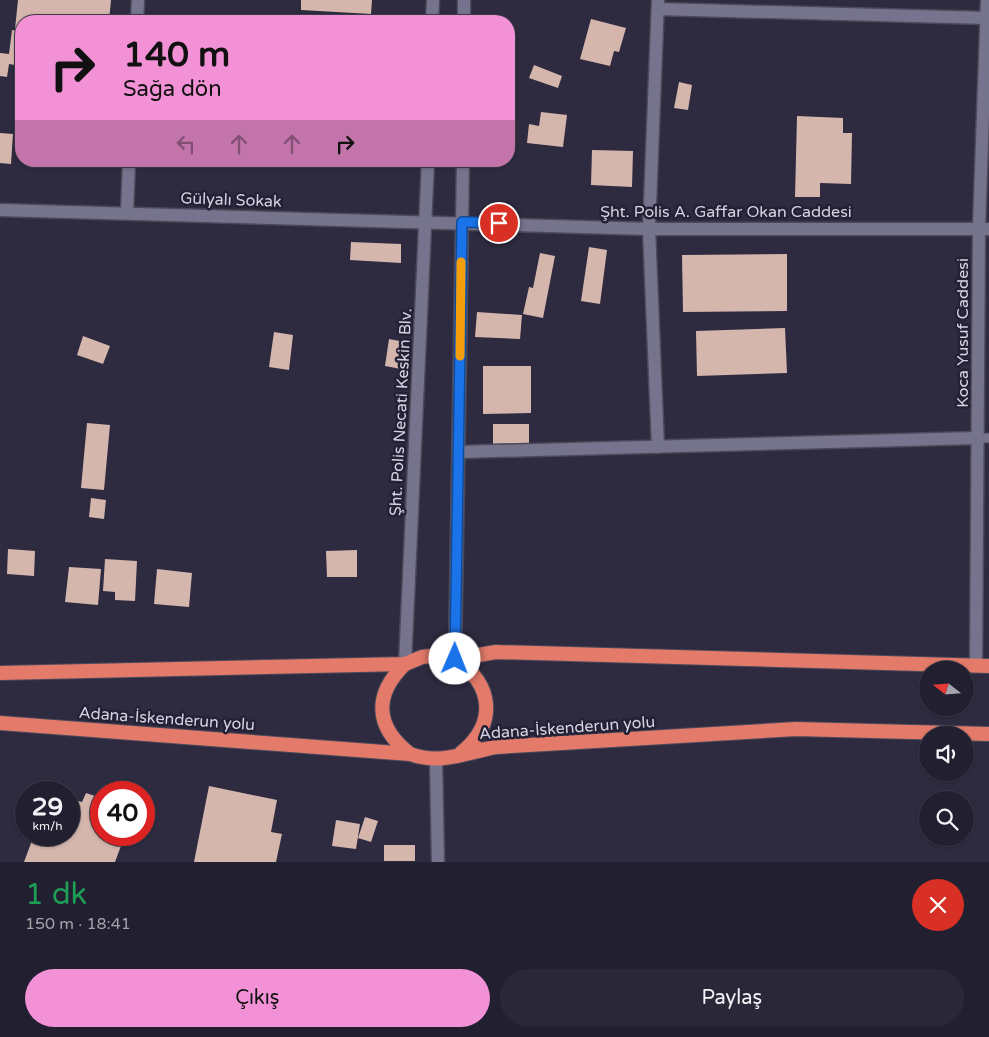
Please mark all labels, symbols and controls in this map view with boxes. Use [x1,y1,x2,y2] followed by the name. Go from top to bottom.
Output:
[123,34,230,76] text: 140 m
[40,35,105,100] icon: right
[123,76,222,102] text: Sağa dön
[172,130,200,158] icon: left
[225,130,253,158] icon: ahead
[278,130,306,158] icon: ahead
[331,130,359,158] icon: right
[180,188,282,212] street label: Gülyalı Sokak
[478,202,520,244] pin
[600,202,852,222] street label: Şht. Polis A. Gaffar Okan Caddesi
[485,209,513,237] icon: arrive
[953,258,973,408] street label: Koca Yusuf Caddesi
[386,308,416,516] street label: Şht. Polis Necati Keskin Blv.
[428,632,480,684] position arrow
[919,661,974,716] north arrow
[919,661,974,846] map controls
[78,703,256,735] street label: Adana-İskenderun yolu
[478,712,656,744] street label: Adana-İskenderun yolu
[919,726,974,781] button: sound
[90,781,155,846] speed limit sign: 40
[919,791,974,846] button: search
[32,792,63,822] text: 29
[32,819,63,833] text: km/h
[25,876,87,913] text: 1 dk
[912,879,964,931] button: close
[25,914,131,934] text: 150 m · 18:41
[25,969,490,1027] button: Çıkış
[500,969,964,1027] button: Paylaş

